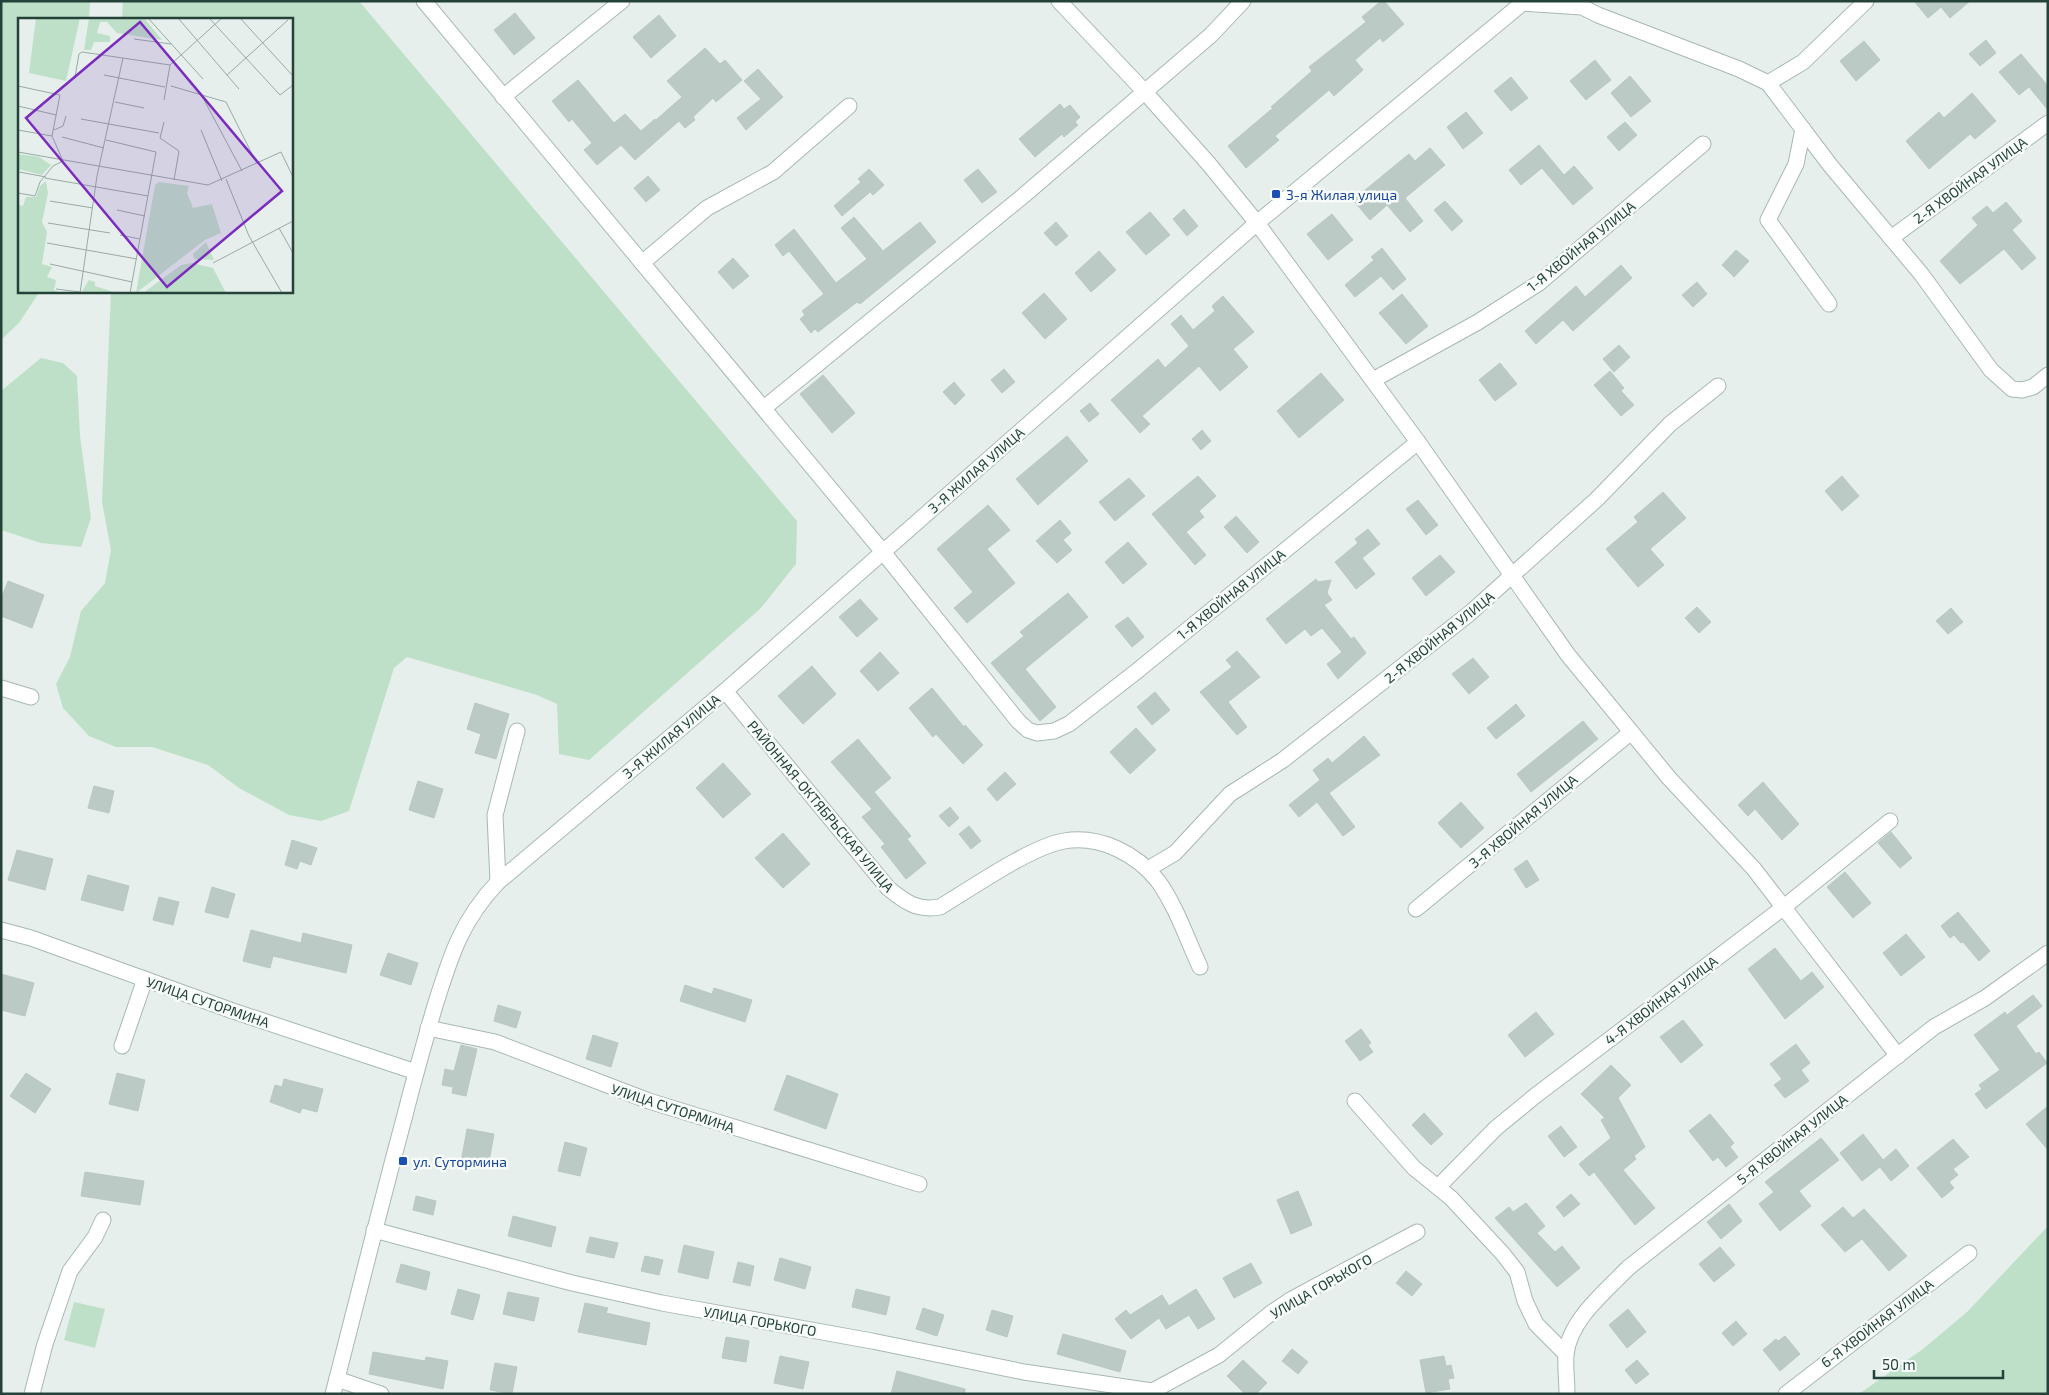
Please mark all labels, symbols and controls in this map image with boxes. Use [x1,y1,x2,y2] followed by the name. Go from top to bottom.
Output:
[18,18,292,292] inset map
[1910,133,2030,227] street label: 2-Я ХВОЙНАЯ УЛИЦА
[1286,186,1397,203] place label: 3-я Жилая улица
[1270,188,1282,200] marker: 3-я Жилая улица
[1524,197,1639,295] street label: 1-Я ХВОЙНАЯ УЛИЦА
[924,423,1028,516] street label: 3-Я ЖИЛАЯ УЛИЦА
[1174,545,1289,643] street label: 1-Я ХВОЙНАЯ УЛИЦА
[1381,587,1498,687] street label: 2-Я ХВОЙНАЯ УЛИЦА
[619,690,723,782] street label: 3-Я ЖИЛАЯ УЛИЦА
[744,717,898,896] street label: РАЙОННАЯ-ОКТЯБРЬСКАЯ УЛИЦА
[1465,771,1581,871] street label: 3-Я ХВОЙНАЯ УЛИЦА
[1601,952,1721,1048] street label: 4-Я ХВОЙНАЯ УЛИЦА
[144,973,272,1031] street label: УЛИЦА СУТОРМИНА
[609,1080,737,1136] street label: УЛИЦА СУТОРМИНА
[1733,1090,1851,1188] street label: 5-Я ХВОЙНАЯ УЛИЦА
[413,1153,507,1170] place label: ул. Сутормина
[397,1155,409,1167] marker: ул. Сутормина
[1267,1250,1375,1322] street label: УЛИЦА ГОРЬКОГО
[1817,1275,1937,1371] street label: 6-Я ХВОЙНАЯ УЛИЦА
[702,1303,818,1339] street label: УЛИЦА ГОРЬКОГО
[1874,1348,2003,1380] scale bar
[1882,1355,1916,1373] text: 50 m

